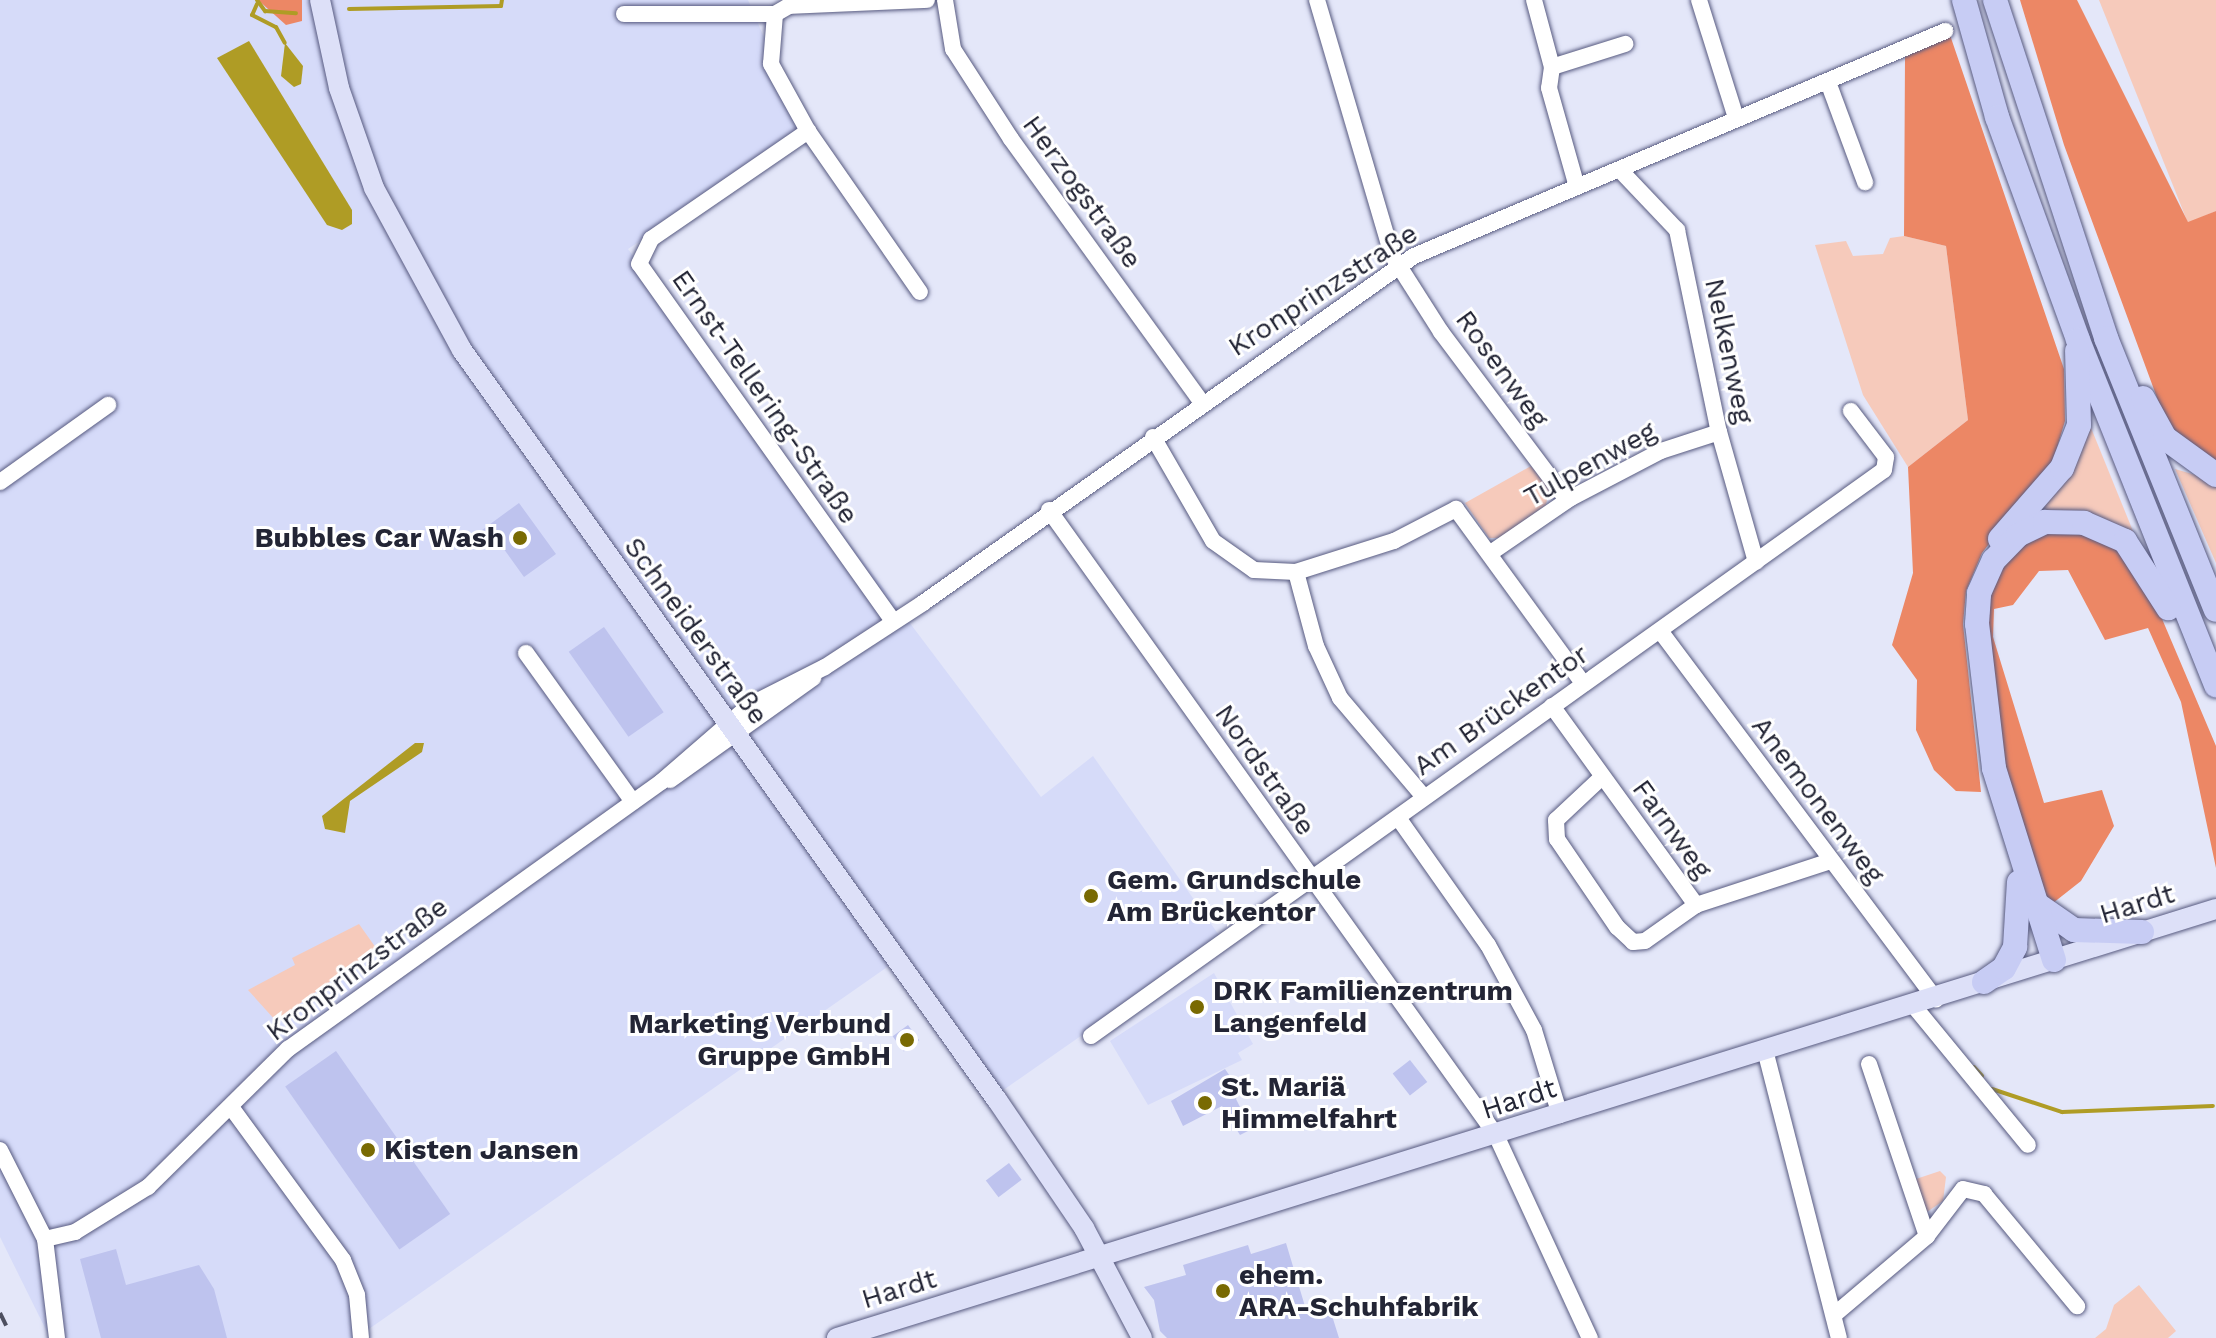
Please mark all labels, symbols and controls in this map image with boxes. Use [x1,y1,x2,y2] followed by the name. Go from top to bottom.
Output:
[1015,109,1149,275] street label: Herzogstraße
[1222,216,1424,364] street label: Kronprinzstraße
[665,263,865,531] street label: Ernst-Tellering-Straße
[1697,275,1761,427] street label: Nelkenweg
[1448,304,1556,434] street label: Rosenweg
[1518,414,1662,514] street label: Tulpenweg
[253,521,504,555] place label: Bubbles Car Wash
[511,529,529,547] marker: Bubbles Car Wash
[617,531,775,731] street label: Schneiderstraße
[1407,637,1595,783] street label: Am Brückentor
[1208,698,1322,842] street label: Nordstraße
[1744,710,1892,890] street label: Anemonenweg
[1625,773,1719,885] street label: Farnweg
[1107,863,1361,929] place label: Gem. Grundschule Am Brückentor
[2096,877,2178,931] street label: Hardt
[1082,887,1100,905] marker: Gem. Grundschule Am Brückentor
[259,890,455,1048] street label: Kronprinzstraße
[1213,974,1513,1040] place label: DRK Familienzentrum Langenfeld
[1188,998,1206,1016] marker: DRK Familienzentrum Langenfeld
[628,1007,891,1073] place label: Marketing Verbund Gruppe GmbH
[898,1031,916,1049] marker: Marketing Verbund Gruppe GmbH
[1221,1070,1397,1136] place label: St. Mariä Himmelfahrt
[1477,1071,1561,1127] street label: Hardt
[1196,1094,1214,1112] marker: St. Mariä Himmelfahrt
[384,1133,579,1167] place label: Kisten Jansen
[359,1141,377,1159] marker: Kisten Jansen
[1239,1258,1478,1324] place label: ehem. ARA-Schuhfabrik
[858,1262,940,1316] street label: Hardt
[1214,1282,1232,1300] marker: ehem. ARA-Schuhfabrik

